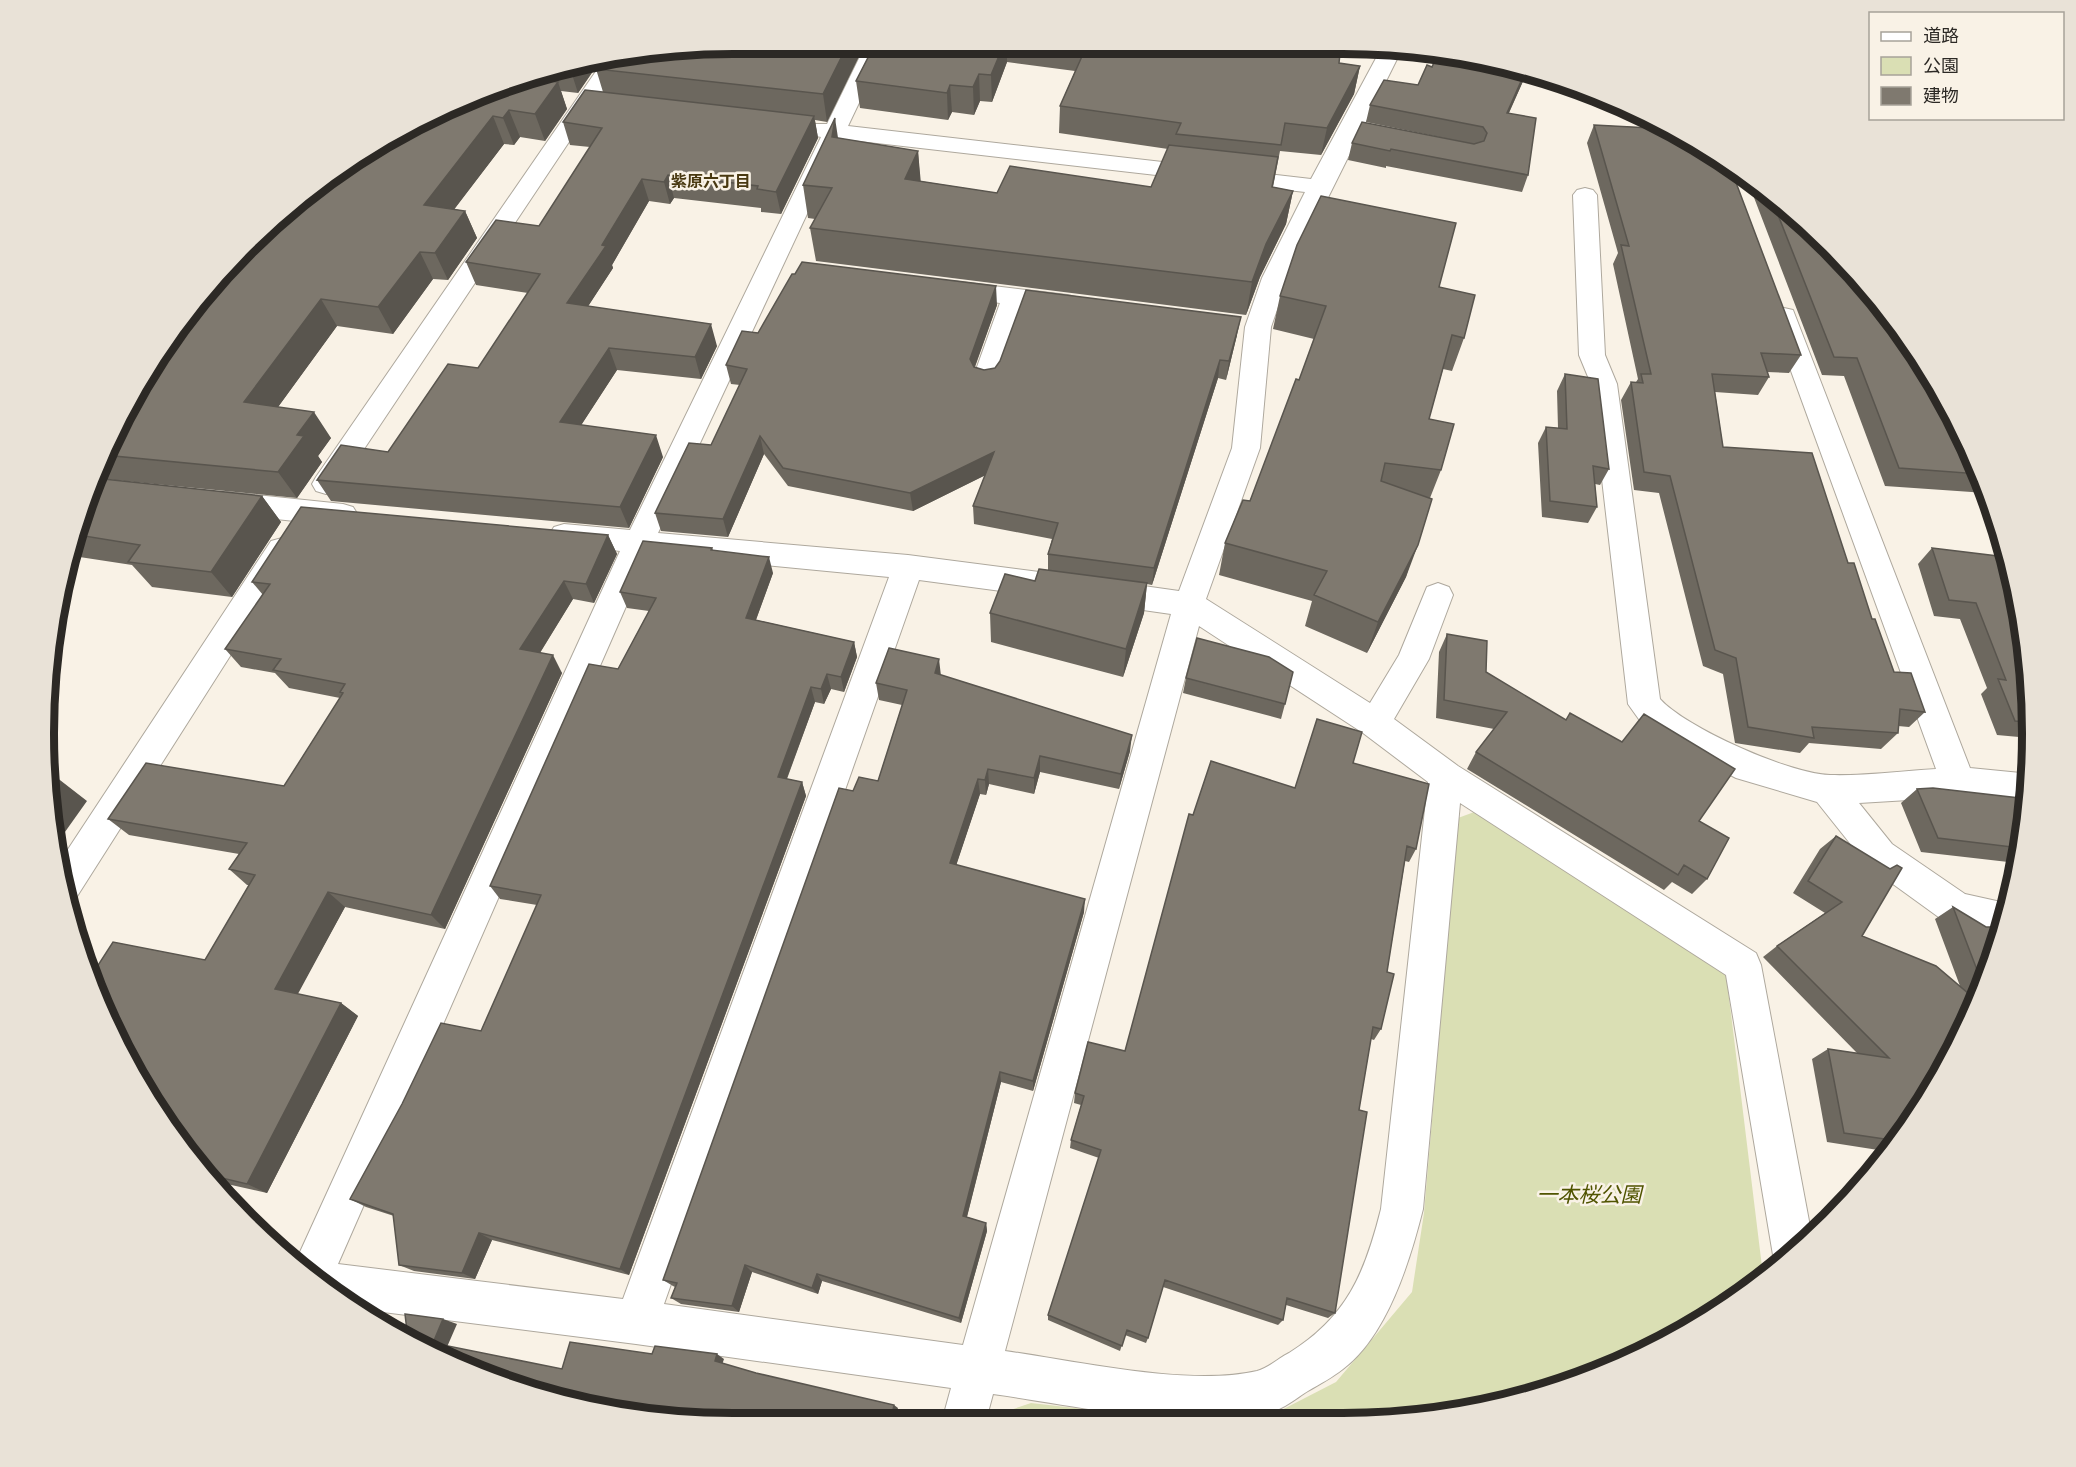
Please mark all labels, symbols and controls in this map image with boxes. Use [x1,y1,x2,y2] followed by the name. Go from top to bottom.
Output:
[1869,12,2064,120] legend
[1923,23,1959,47] text: 道路
[1923,53,1959,77] text: 公園
[1923,83,1959,107] text: 建物
[671,170,751,191] district label: 紫原六丁目
[1537,1179,1644,1207] park label: 一本桜公園

